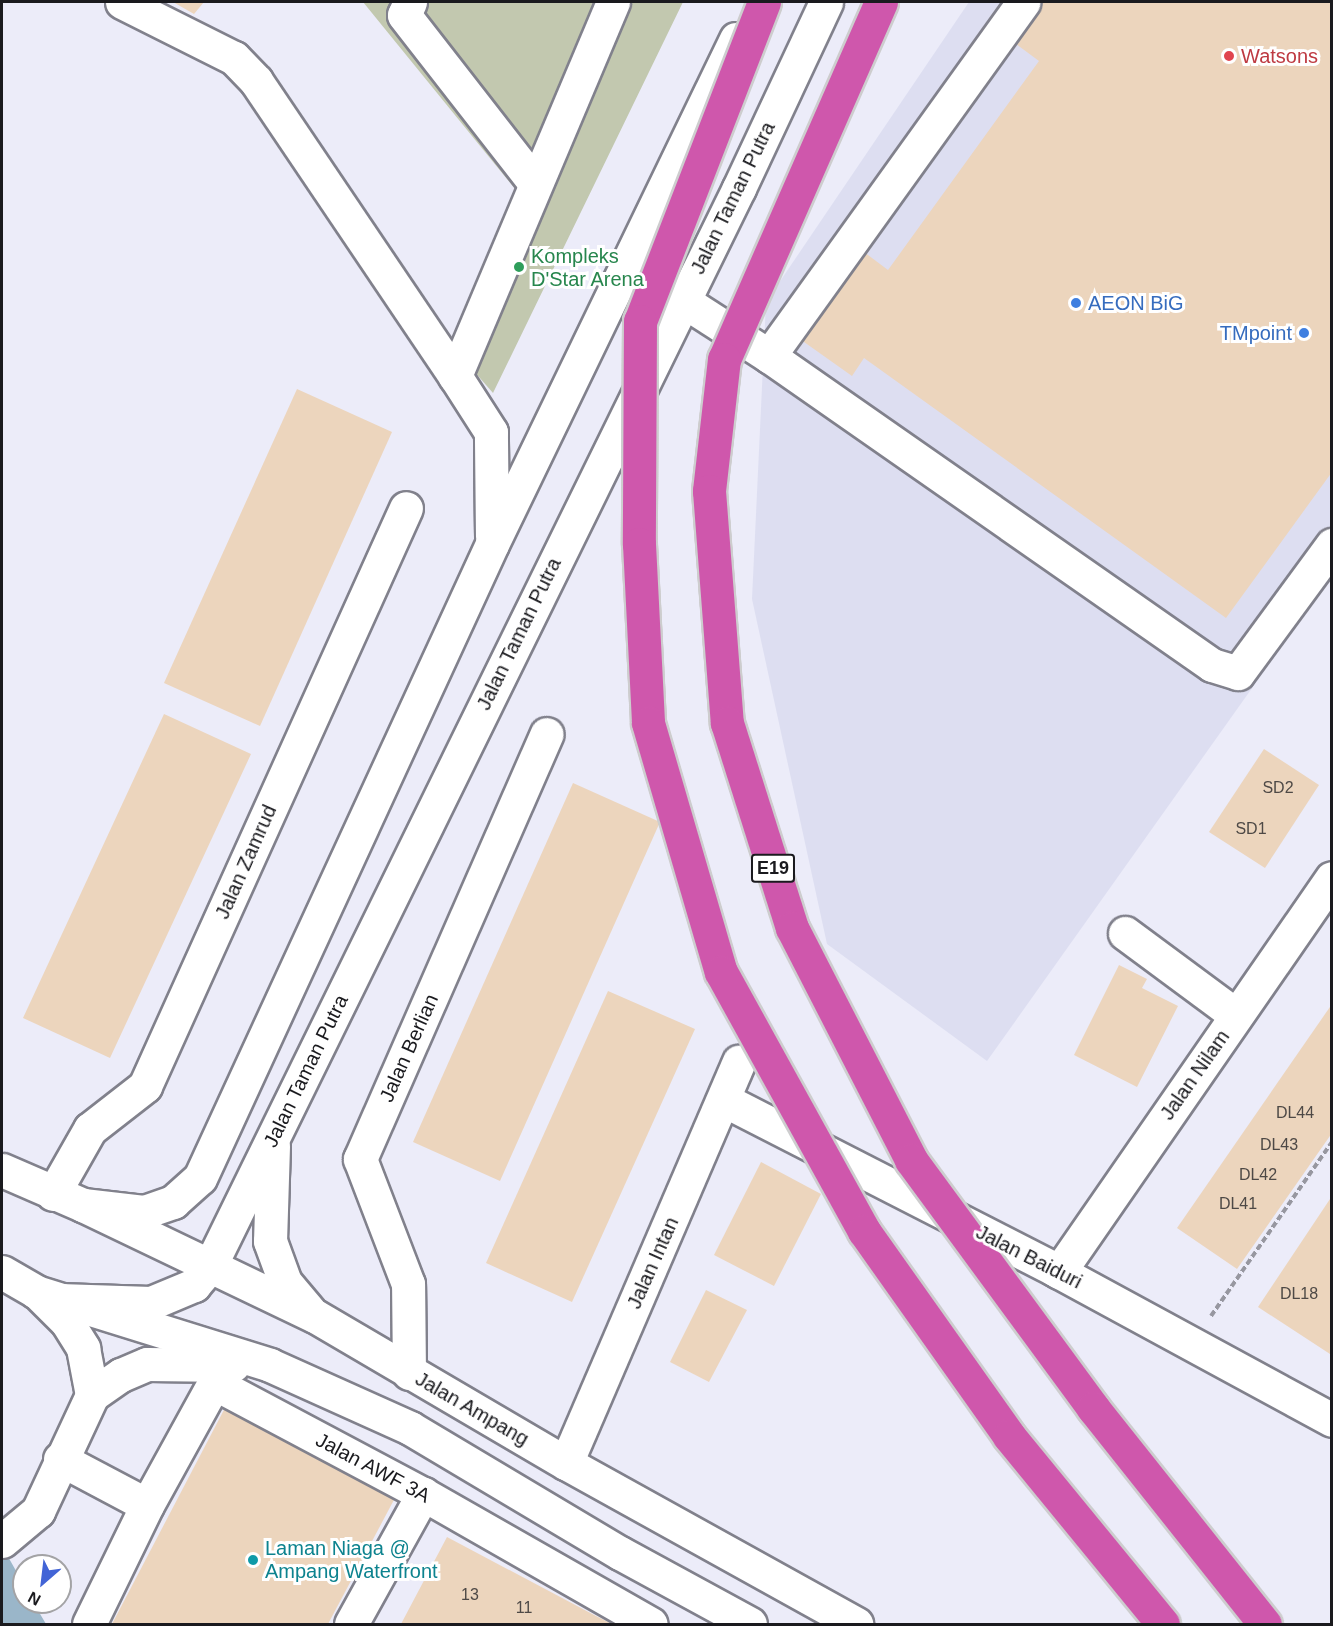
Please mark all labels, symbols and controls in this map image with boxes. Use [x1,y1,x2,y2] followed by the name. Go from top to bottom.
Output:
[1241,44,1318,68] place label: Watsons
[1222,49,1236,63] marker: Watsons
[686,118,780,278] street label: Jalan Taman Putra
[531,244,645,291] place label: Kompleks D'Star Arena
[512,260,526,274] marker: Kompleks D'Star Arena
[1088,291,1184,315] place label: AEON BiG
[1069,296,1083,310] marker: AEON BiG
[1220,321,1292,345] place label: TMpoint
[1297,326,1311,340] marker: TMpoint
[472,554,566,714] street label: Jalan Taman Putra
[1262,778,1294,798] house number: SD2
[210,801,282,923] street label: Jalan Zamrud
[1235,819,1267,839] house number: SD1
[750,853,796,883] road number: E19
[375,990,443,1106] street label: Jalan Berlian
[259,991,353,1151] street label: Jalan Taman Putra
[1155,1025,1235,1125] street label: Jalan Nilam
[1276,1103,1314,1123] house number: DL44
[1260,1135,1298,1155] house number: DL43
[1239,1165,1277,1185] house number: DL42
[1219,1194,1257,1214] house number: DL41
[622,1213,684,1313] street label: Jalan Intan
[972,1220,1086,1294] street label: Jalan Baiduri
[1280,1284,1318,1304] house number: DL18
[411,1367,533,1451] street label: Jalan Ampang
[311,1428,435,1508] street label: Jalan AWF 3A
[265,1536,438,1583] place label: Laman Niaga @ Ampang Waterfront
[246,1553,260,1567] marker: Laman Niaga @ Ampang Waterfront
[12,1554,72,1614] north arrow
[461,1585,479,1605] house number: 13
[25,1588,43,1609] text: N
[516,1598,532,1618] house number: 11

